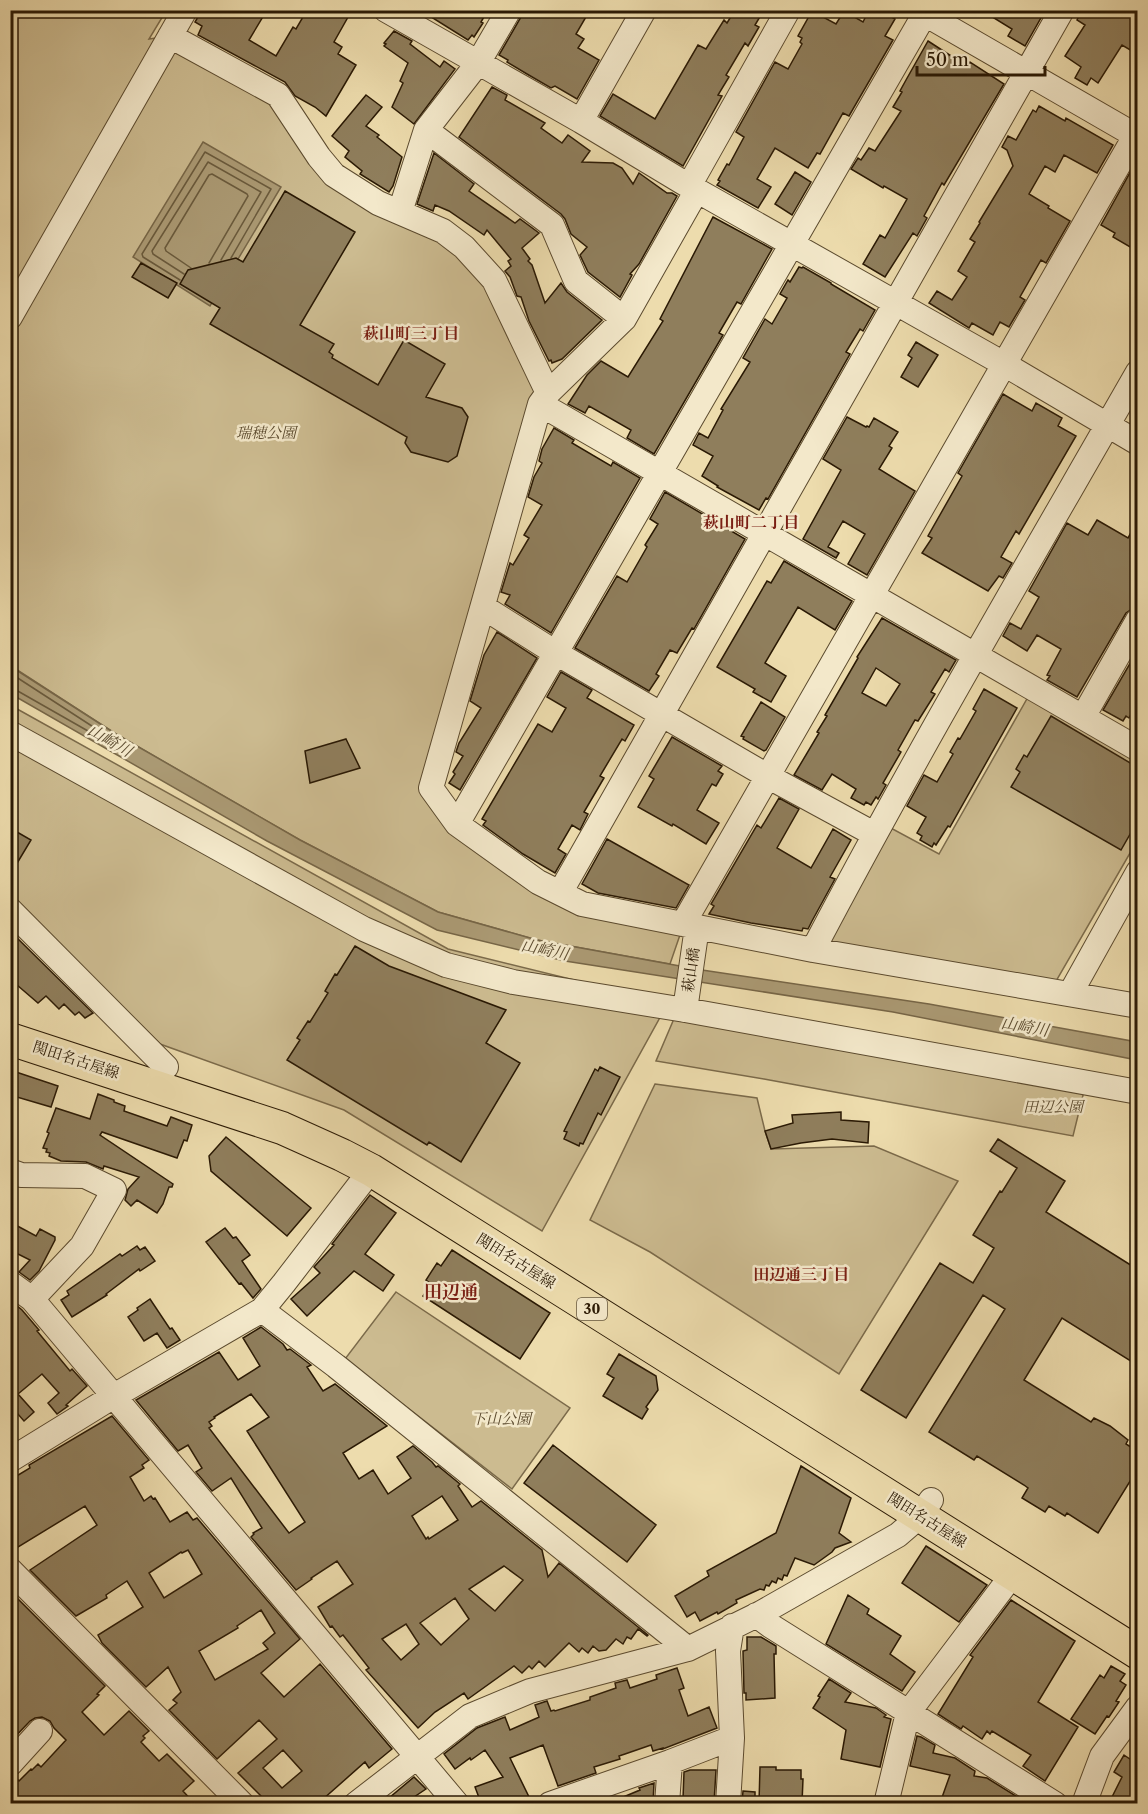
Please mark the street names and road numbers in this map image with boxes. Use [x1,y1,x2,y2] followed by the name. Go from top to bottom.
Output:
[678,946,703,994] street label: 萩山橋
[30,1037,122,1082] street label: 関田名古屋線
[473,1229,559,1292] street label: 関田名古屋線
[577,1298,607,1320] road number: 30
[884,1488,970,1551] street label: 関田名古屋線

